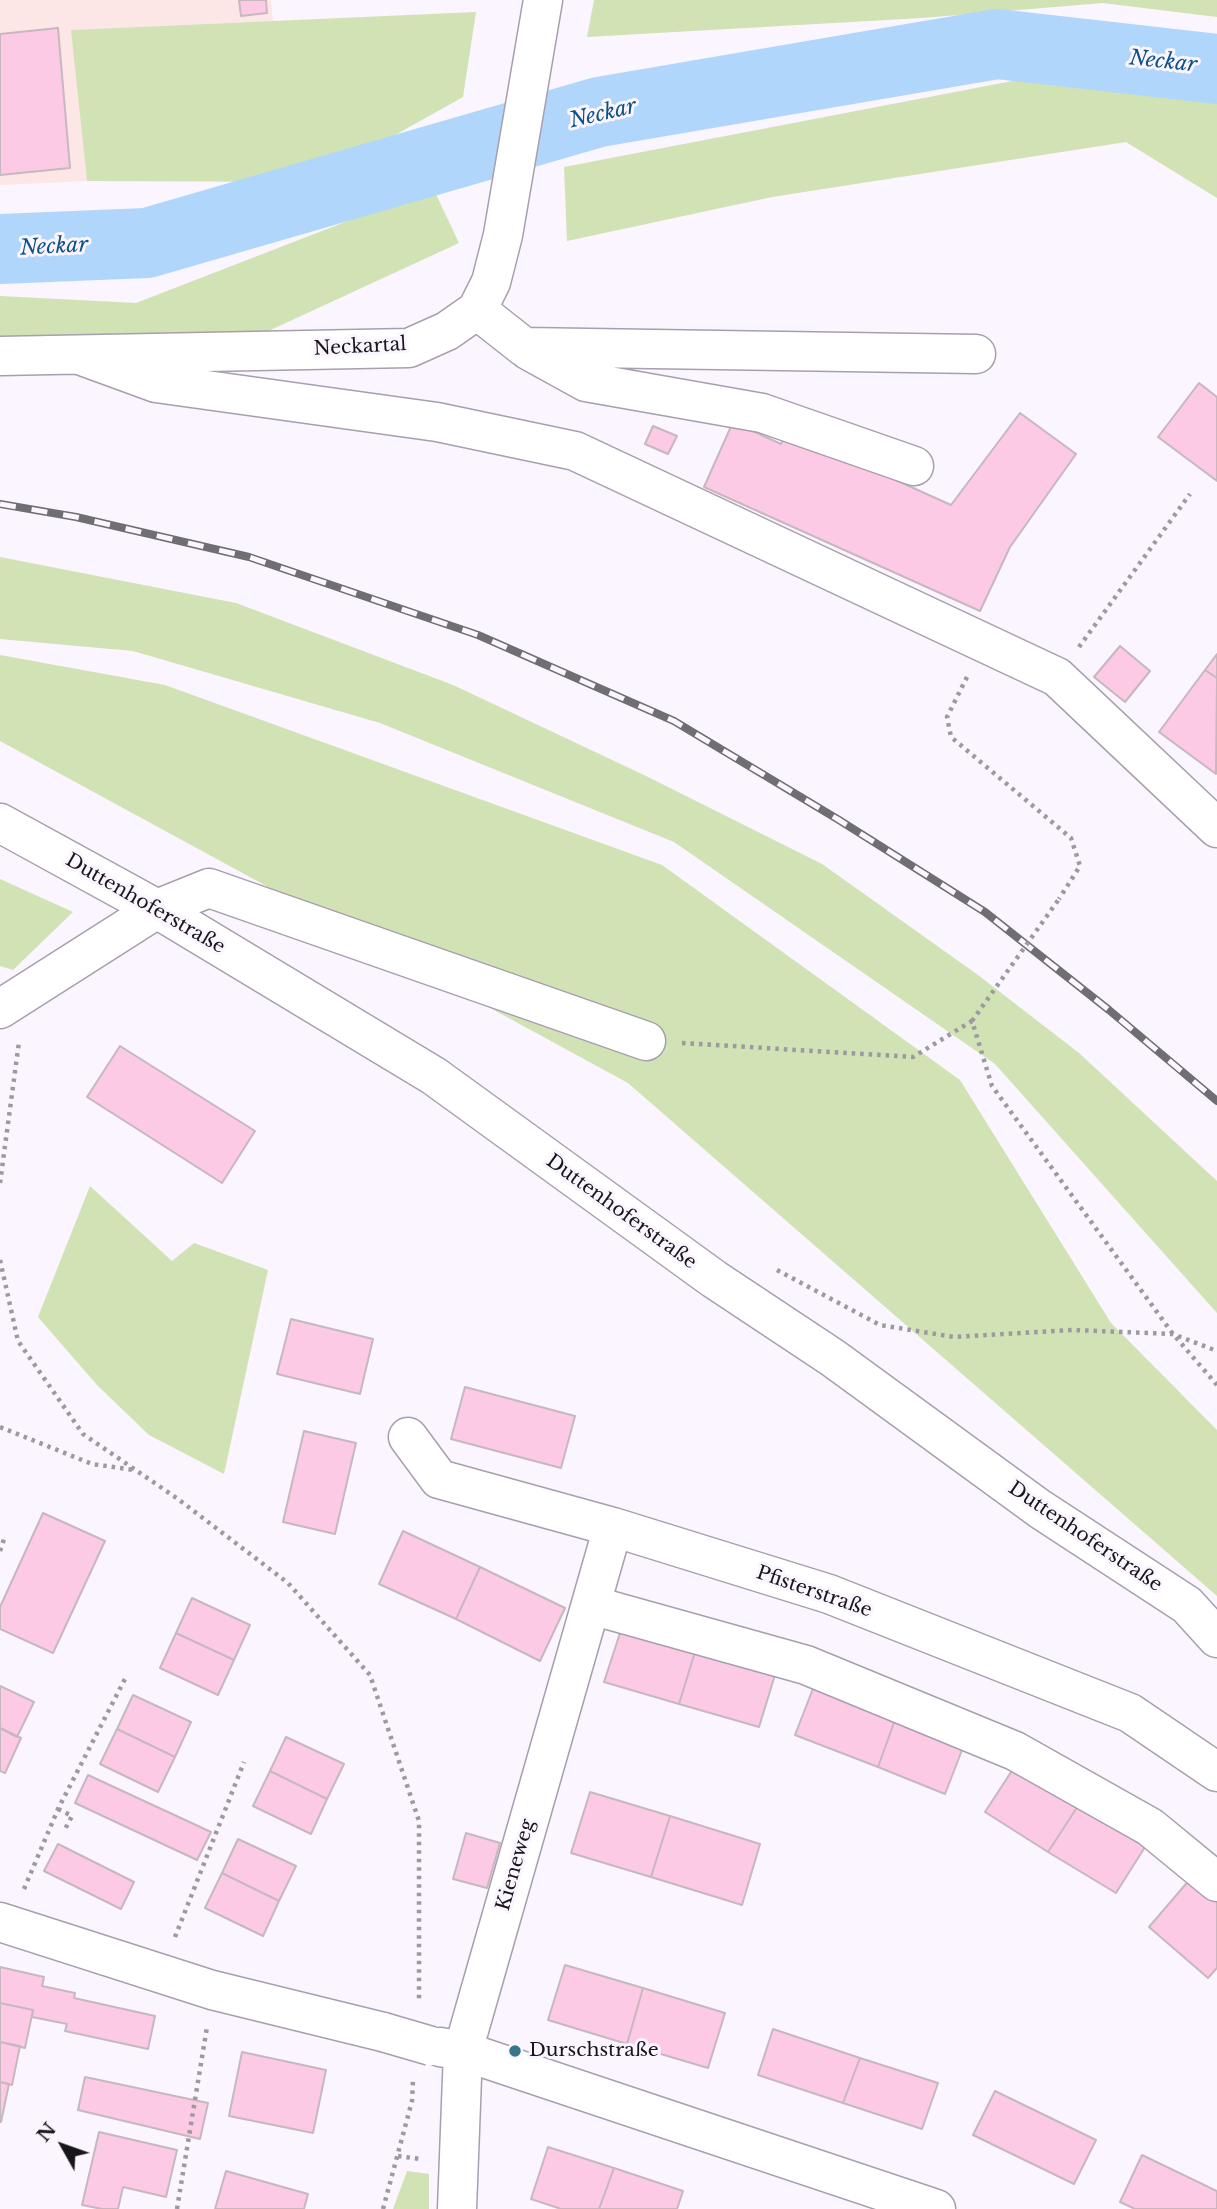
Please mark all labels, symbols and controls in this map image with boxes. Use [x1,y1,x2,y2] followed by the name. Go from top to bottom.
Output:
[1128,46,1198,78] water label: Neckar
[567,94,639,134] water label: Neckar
[19,233,89,261] water label: Neckar
[313,333,407,361] street label: Neckartal
[61,849,229,959] street label: Duttenhoferstraße
[541,1150,701,1274] street label: Duttenhoferstraße
[1004,1477,1166,1597] street label: Duttenhoferstraße
[753,1562,875,1622] street label: Pfisterstraße
[492,1817,540,1913] street label: Kieneweg
[529,2040,659,2062] place label: Durschstraße
[507,2043,523,2059] marker: Durschstraße
[28,2111,98,2181] north arrow
[32,2118,61,2146] text: N

